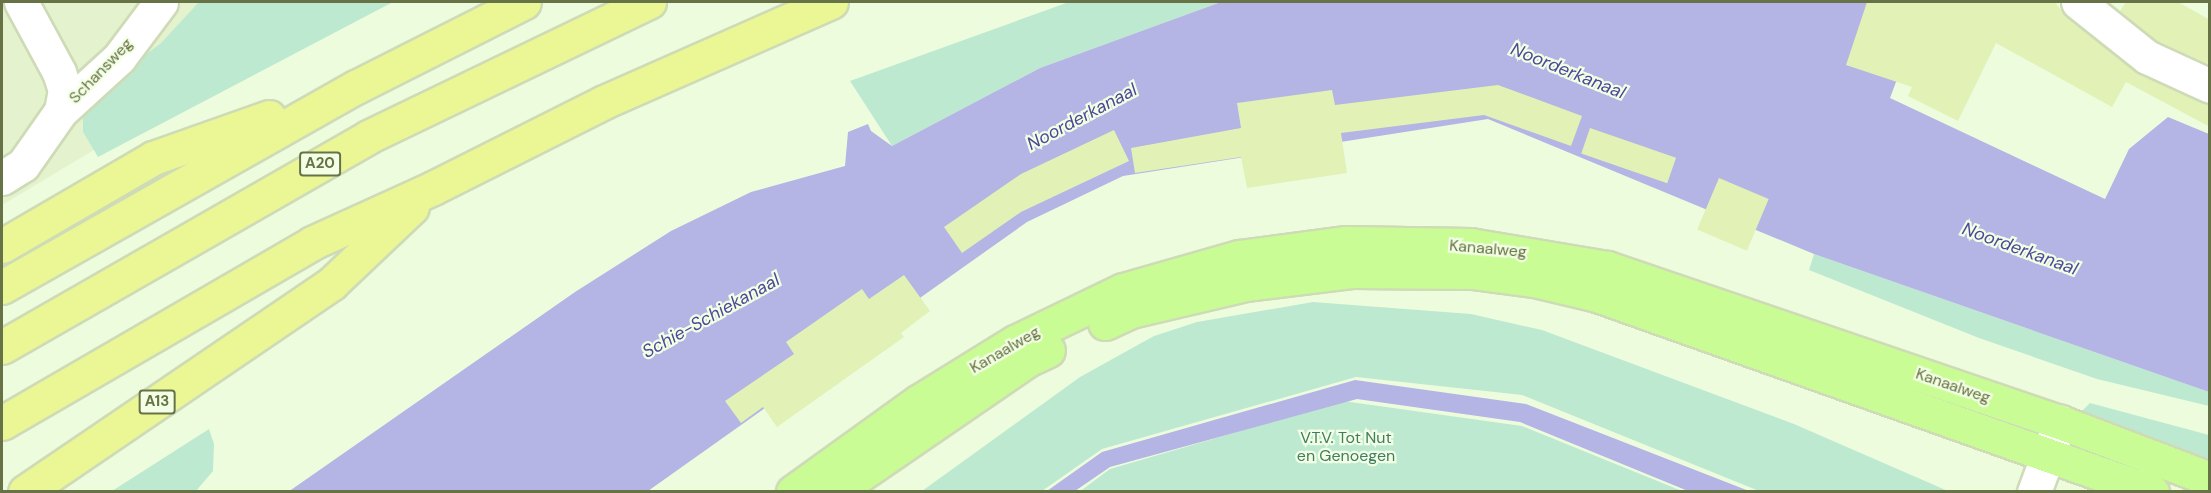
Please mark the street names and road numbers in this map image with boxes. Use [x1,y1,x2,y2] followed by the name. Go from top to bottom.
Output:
[65,34,137,108] street label: Schansweg
[299,152,341,176] road number: A20
[1448,236,1528,262] street label: Kanaalweg
[967,322,1043,378] street label: Kanaalweg
[1913,364,1993,408] street label: Kanaalweg
[138,390,176,414] road number: A13

